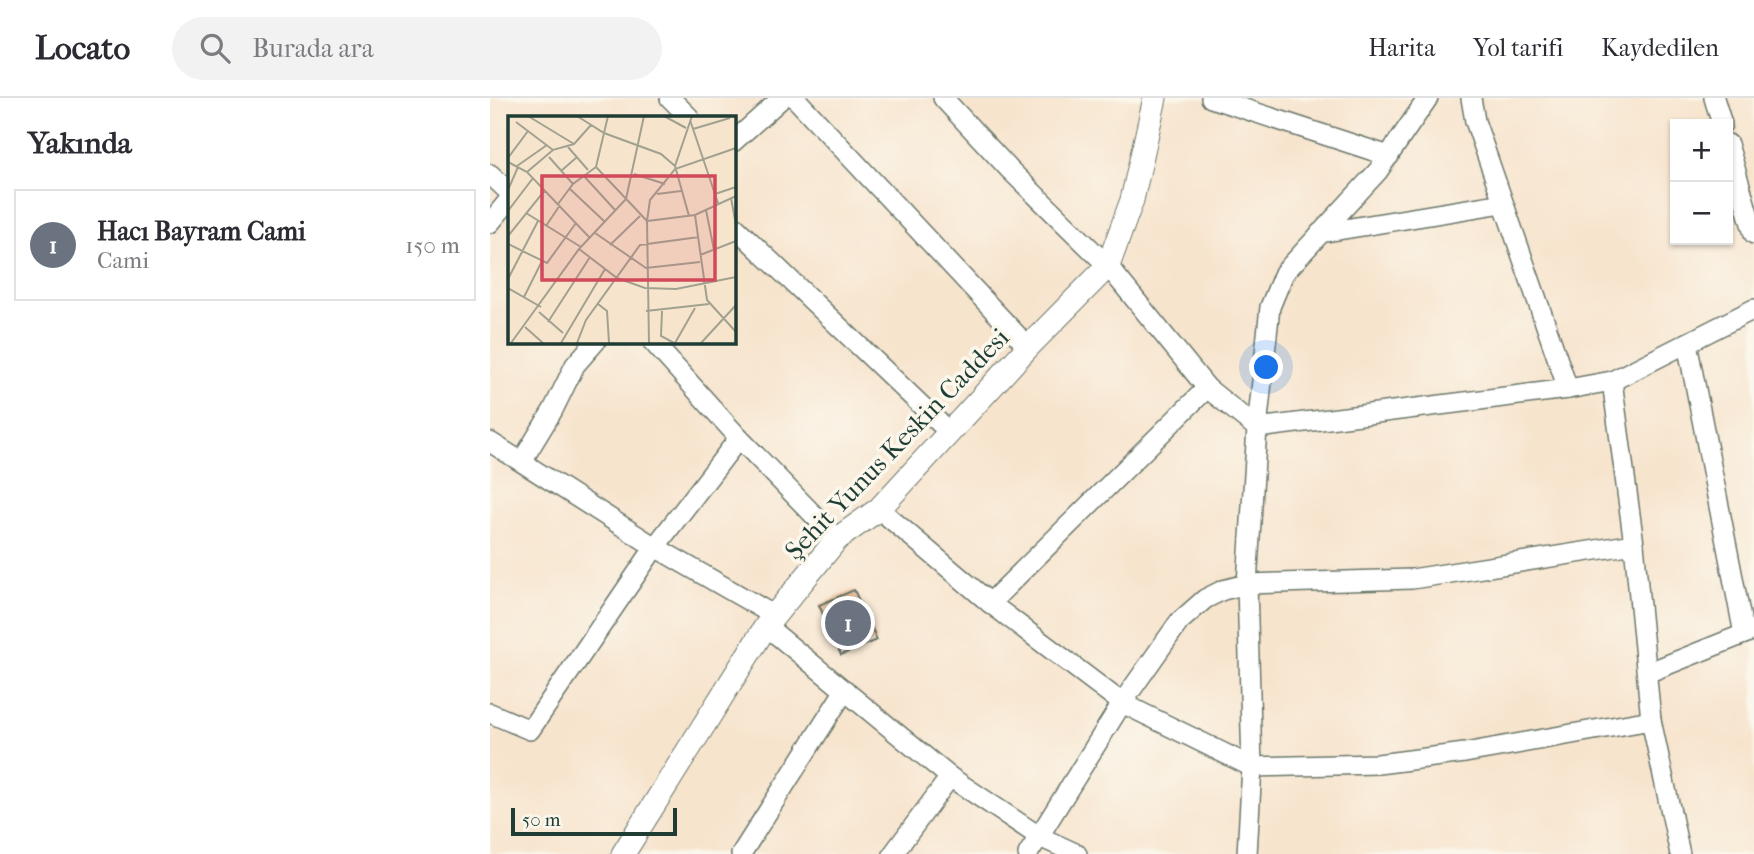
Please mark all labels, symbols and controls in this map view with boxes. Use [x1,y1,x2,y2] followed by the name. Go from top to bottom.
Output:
[172,17,662,80] search box
[35,29,130,68] text: Locato
[196,29,234,67] icon: search
[252,33,374,64] text: Burada ara
[1368,34,1435,62] text: Harita
[1473,34,1563,62] text: Yol tarifi
[1601,34,1719,62] text: Kaydedilen
[508,116,735,343] inset map
[1670,119,1733,245] map controls
[1670,119,1733,182] button: +
[28,126,132,161] text: Yakında
[1670,182,1733,245] button: −
[97,216,306,247] text: Hacı Bayram Cami
[49,232,57,259] text: 1
[405,232,460,259] text: 150 m
[97,247,149,274] text: Cami
[778,322,1016,566] street label: Şehit Yunus Keskin Caddesi
[1249,350,1283,384] your location
[825,597,871,649] pin: 1
[511,805,677,837] scale bar
[522,809,561,831] text: 50 m

